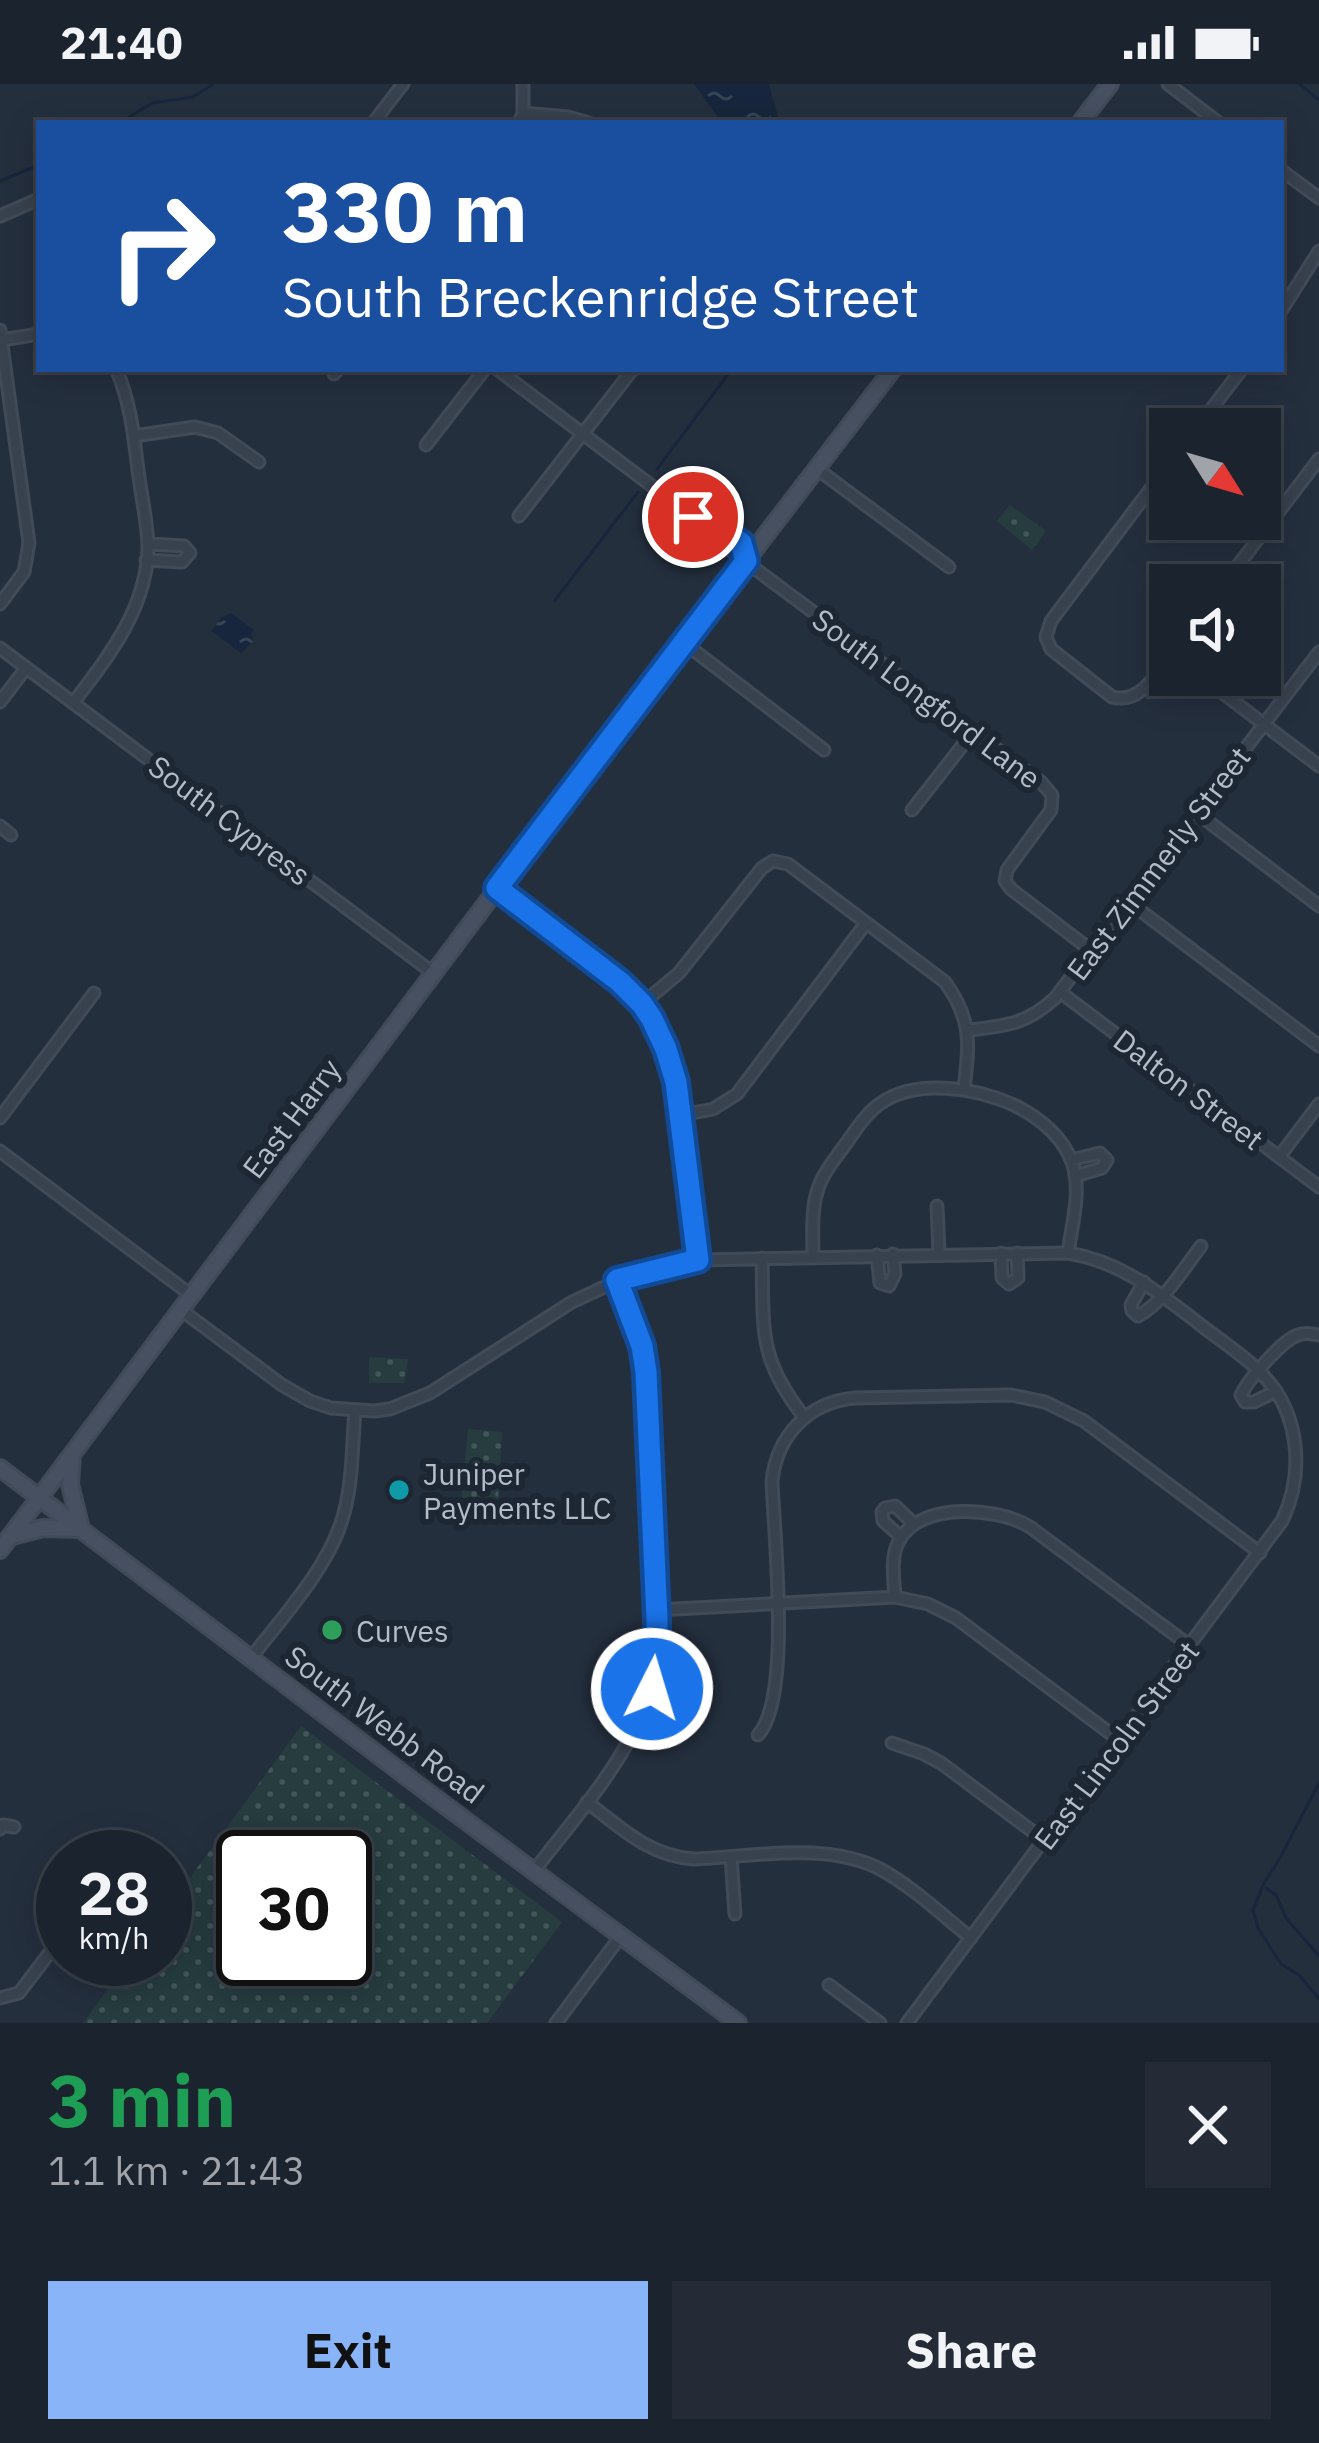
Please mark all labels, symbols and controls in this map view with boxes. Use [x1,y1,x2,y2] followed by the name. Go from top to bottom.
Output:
[60,13,183,71] text: 21:40
[282,156,528,265] text: 330 m
[84,168,240,324] icon: right
[282,262,919,332] text: South Breckenridge Street
[1149,408,1281,540] north arrow
[1149,408,1281,696] map controls
[642,466,744,568] pin
[660,484,726,550] icon: arrive
[1149,564,1281,696] button: sound
[805,599,1049,797] street label: South Longford Lane
[1057,738,1259,988] street label: East Zimmerly Street
[141,746,319,894] street label: South Cypress
[1106,1020,1272,1158] street label: Dalton Street
[233,1050,349,1186] street label: East Harry
[423,1454,611,1527] place label: Juniper Payments LLC
[386,1477,412,1503] marker: Juniper Payments LLC
[356,1611,449,1650] place label: Curves
[319,1617,345,1643] marker: Curves
[589,1626,715,1752] position arrow
[1025,1633,1207,1857] street label: East Lincoln Street
[278,1636,492,1812] street label: South Webb Road
[216,1830,372,1986] speed limit sign: 30
[78,1853,150,1932] text: 28
[79,1918,149,1957] text: km/h
[48,2053,236,2147] text: 3 min
[1145,2062,1271,2188] button: close
[48,2145,305,2196] text: 1.1 km · 21:43
[48,2281,648,2419] button: Exit
[672,2281,1271,2419] button: Share

